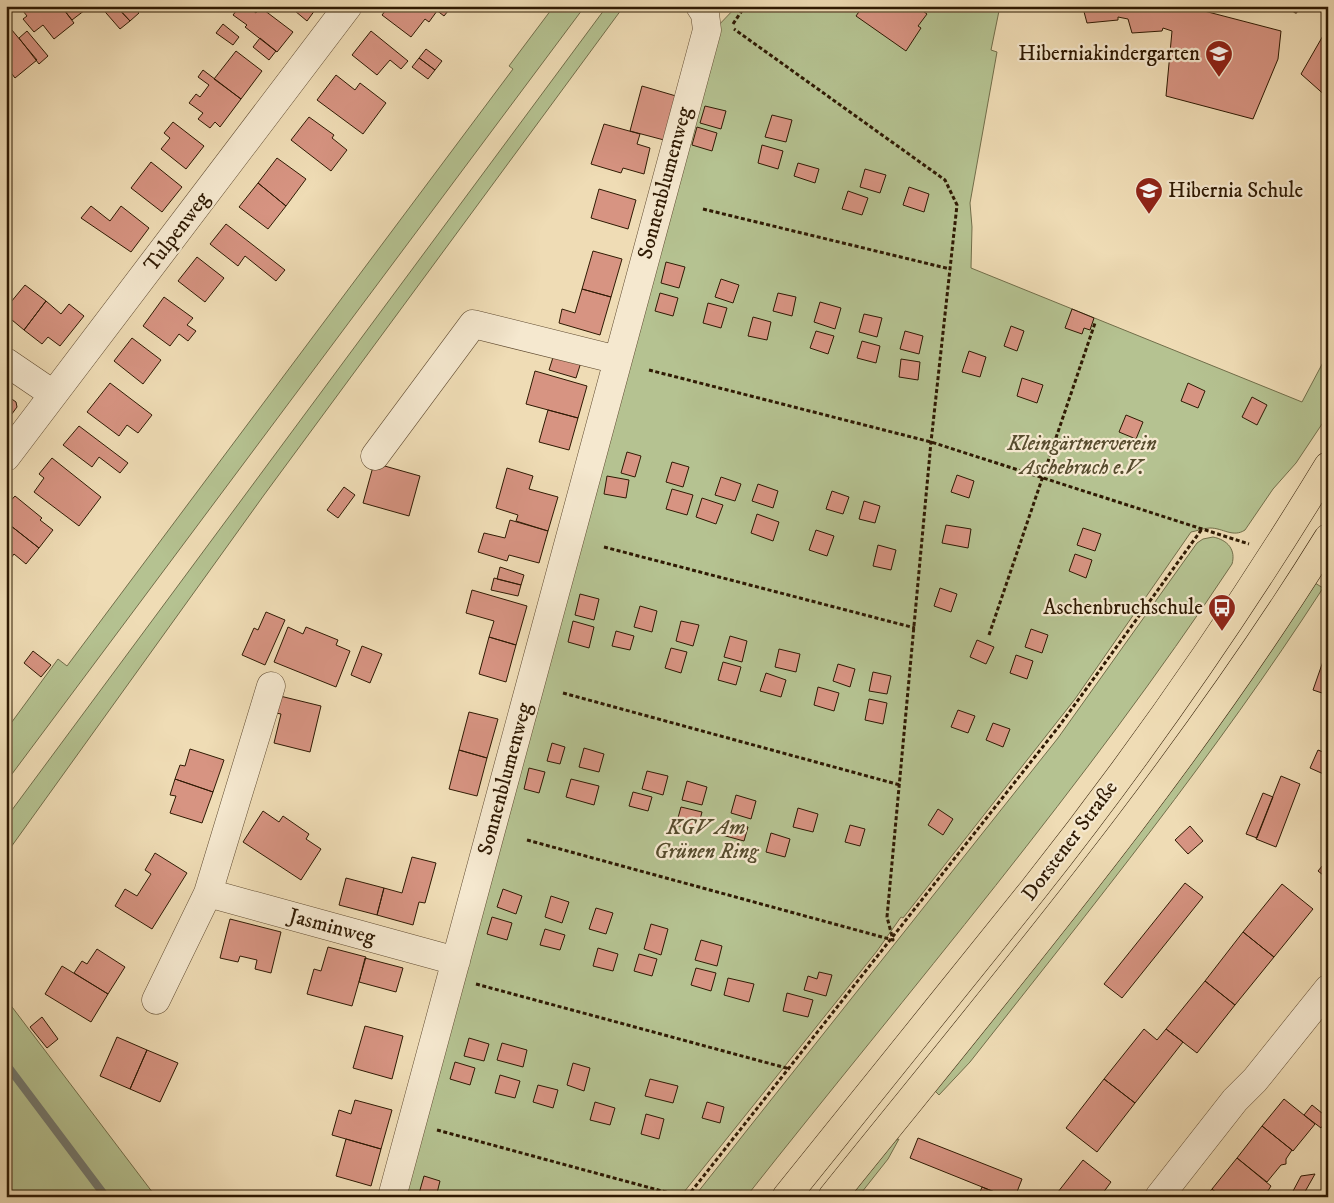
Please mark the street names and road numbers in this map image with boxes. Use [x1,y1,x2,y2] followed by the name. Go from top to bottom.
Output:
[632,103,698,262] street label: Sonnenblumenweg
[139,186,216,277] street label: Tulpenweg
[472,699,538,858] street label: Sonnenblumenweg
[1016,776,1124,906] street label: Dorstener Straße
[284,903,379,951] street label: Jasminweg

